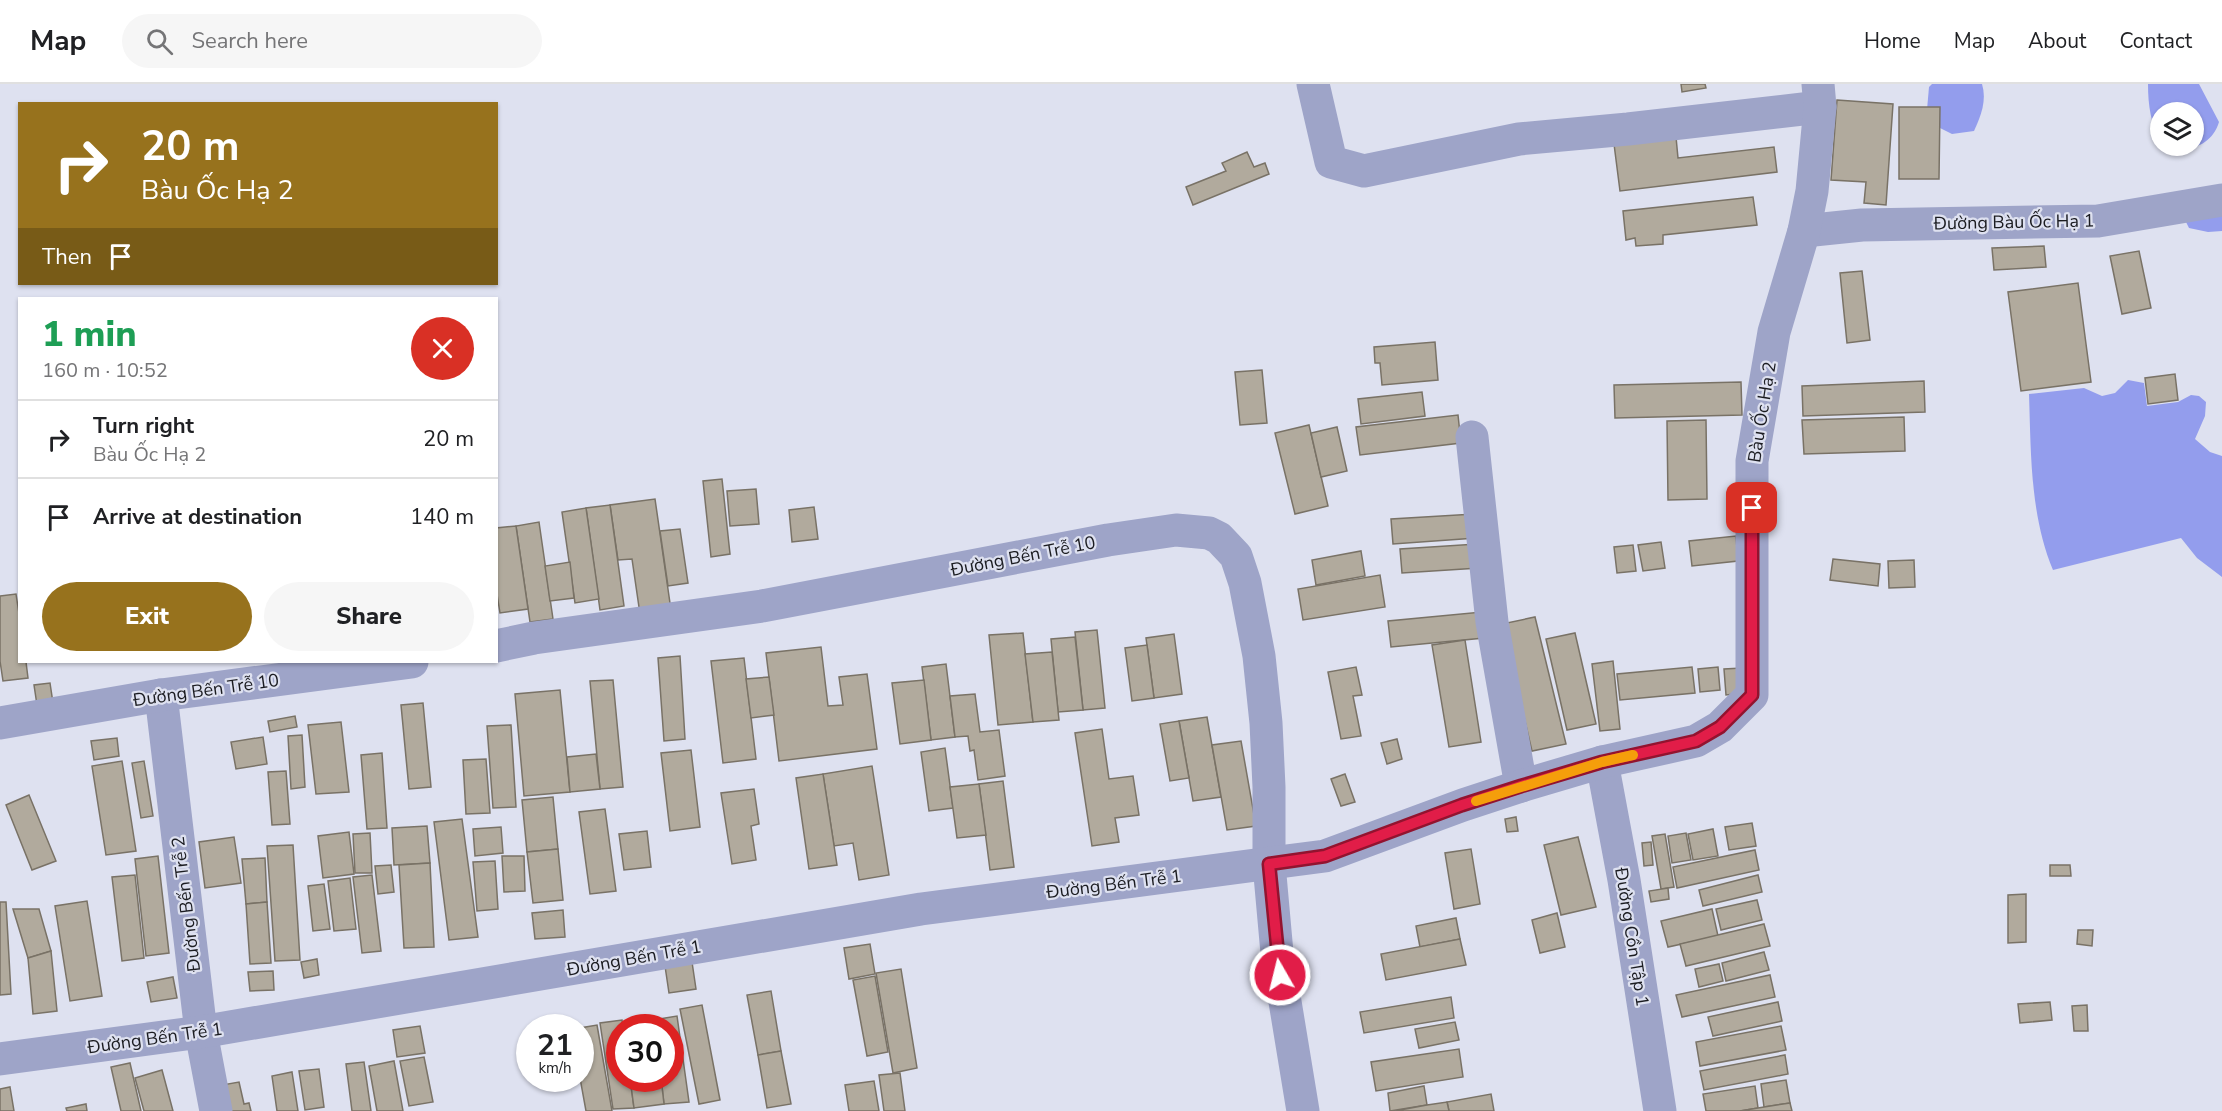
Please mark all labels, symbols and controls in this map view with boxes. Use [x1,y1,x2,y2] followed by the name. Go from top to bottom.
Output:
[122,14,542,68] search box
[30,22,86,60] text: Map
[143,25,176,58] icon: search
[191,26,308,56] text: Search here
[1864,27,1921,55] text: Home
[1954,27,1995,55] text: Map
[2028,27,2086,55] text: About
[2119,27,2192,55] text: Contact
[2150,102,2204,156] map controls
[2150,102,2204,156] button: layers
[141,118,240,175] text: 20 m
[42,126,120,204] icon: right
[141,172,294,209] text: Bàu Ốc Hạ 2
[1932,208,2095,235] street label: Đường Bàu Ốc Hạ 1
[104,240,137,273] icon: arrive
[42,242,92,272] text: Then
[42,310,137,359] text: 1 min
[411,317,474,380] button: close
[42,357,168,384] text: 160 m · 10:52
[1741,360,1782,464] street label: Bàu Ốc Hạ 2
[93,411,194,441] text: Turn right
[42,423,75,456] icon: right
[423,424,474,454] text: 20 m
[93,441,206,468] text: Bàu Ốc Hạ 2
[1726,482,1777,533] pin
[1735,491,1768,524] icon: arrive
[42,501,75,534] icon: arrive
[93,502,302,532] text: Arrive at destination
[410,502,474,532] text: 140 m
[948,530,1097,582] street label: Đường Bến Trễ 10
[42,582,252,651] button: Exit
[264,582,474,651] button: Share
[131,668,280,712] street label: Đường Bến Trễ 10
[166,835,206,974] street label: Đường Bến Trễ 2
[1044,864,1183,904] street label: Đường Bến Trễ 1
[1609,865,1655,1008] street label: Đường Cồn Tập 1
[564,934,703,982] street label: Đường Bến Trễ 1
[1248,943,1312,1007] position arrow
[606,1014,684,1092] speed limit sign: 30
[85,1017,224,1060] street label: Đường Bến Trễ 1
[537,1025,573,1066] text: 21
[538,1058,572,1078] text: km/h

